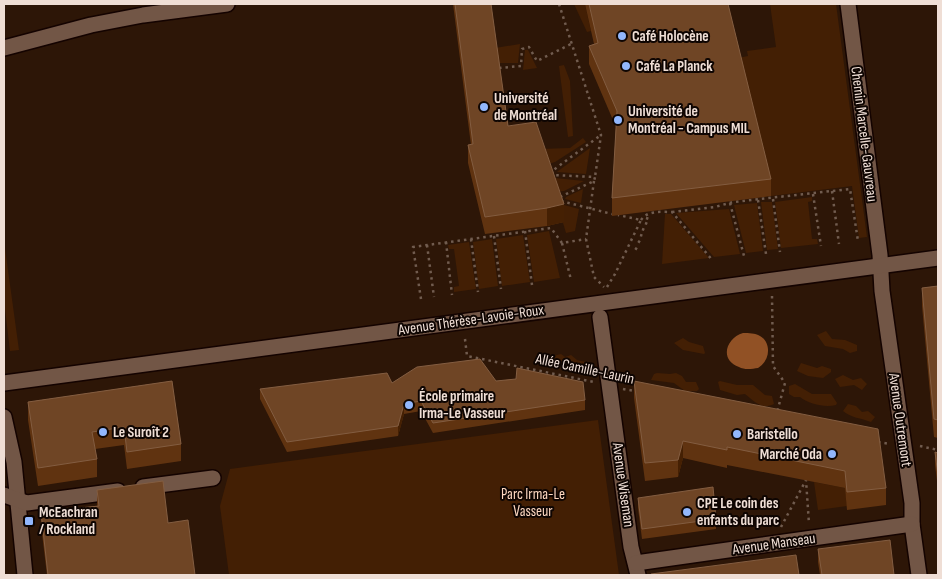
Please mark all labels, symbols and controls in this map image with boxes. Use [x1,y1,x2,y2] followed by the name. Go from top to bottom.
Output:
[632,27,709,46] place label: Café Holocène
[616,30,628,42] marker: Café Holocène
[636,57,713,76] place label: Café La Planck
[620,60,632,72] marker: Café La Planck
[846,65,882,203] street label: Chemin Marcelle-Gauvreau
[494,89,557,125] place label: Université de Montréal
[478,101,490,113] marker: Université de Montréal
[628,102,750,138] place label: Université de Montréal - Campus MIL
[612,114,624,126] marker: Université de Montréal - Campus MIL
[396,300,545,340] street label: Avenue Thérèse-Lavoie-Roux
[533,349,636,389] street label: Allée Camille-Laurin
[884,371,916,468] street label: Avenue Outremont
[419,387,506,423] place label: École primaire Irma-Le Vasseur
[403,399,415,411] marker: École primaire Irma-Le Vasseur
[113,423,169,442] place label: Le Suroît 2
[747,425,798,444] place label: Baristello
[97,426,109,438] marker: Le Suroît 2
[731,428,743,440] marker: Baristello
[608,441,638,528] street label: Avenue Wiseman
[760,445,822,464] place label: Marché Oda
[826,448,838,460] marker: Marché Oda
[501,485,565,521] park label: Parc Irma-Le Vasseur
[697,494,779,530] place label: CPE Le coin des enfants du parc
[39,503,98,539] place label: McEachran / Rockland
[681,506,693,518] marker: CPE Le coin des enfants du parc
[23,515,35,527] marker: McEachran / Rockland
[730,529,817,559] street label: Avenue Manseau

